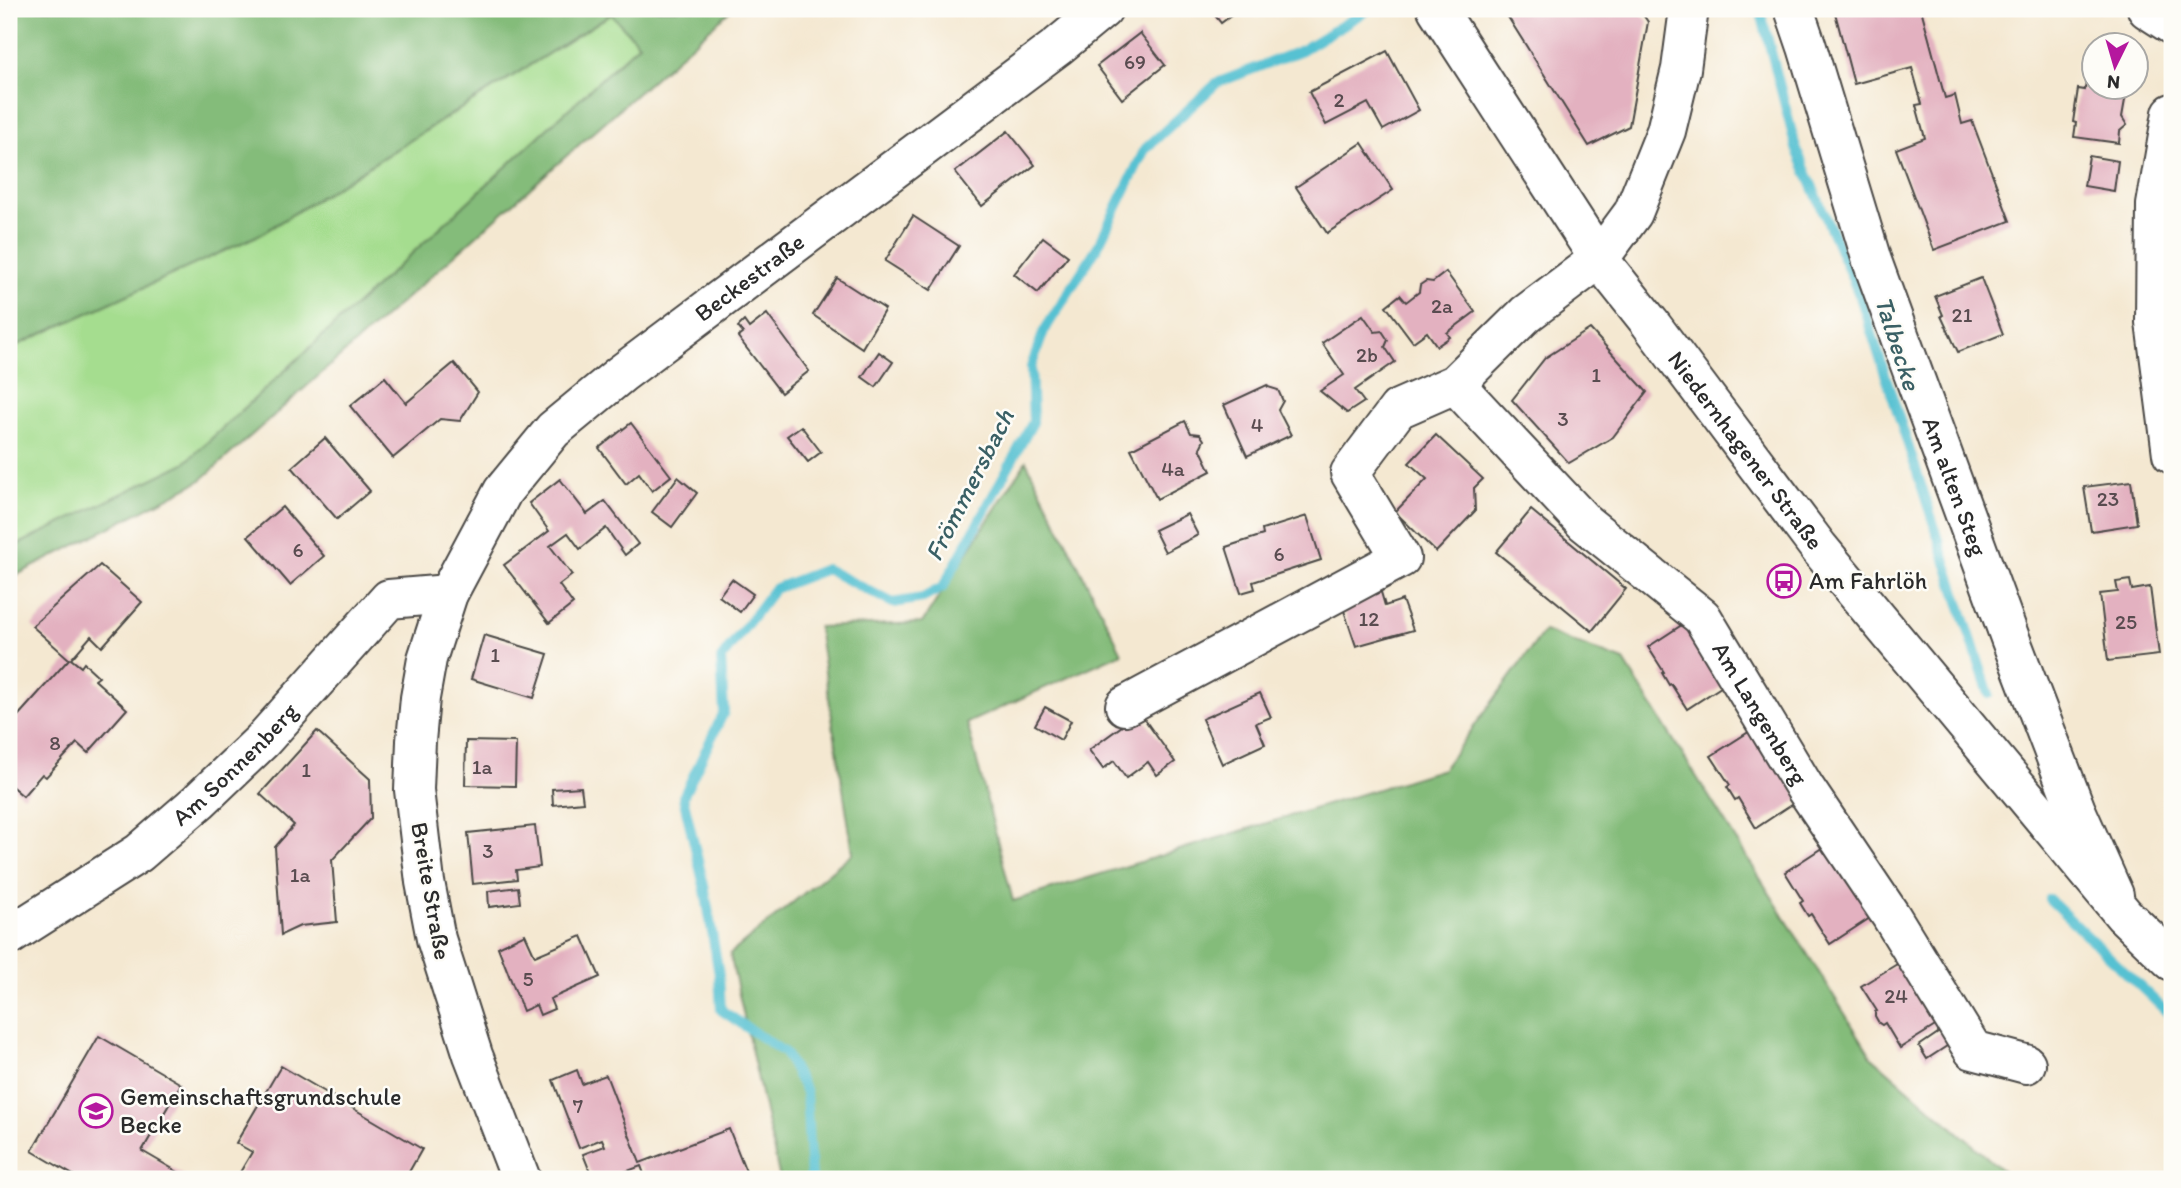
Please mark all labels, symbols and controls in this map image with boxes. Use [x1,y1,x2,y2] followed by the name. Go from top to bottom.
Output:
[2080,32,2150,102] north arrow
[1124,49,1146,74] house number: 69
[2106,70,2121,94] text: N
[1333,87,1345,112] house number: 2
[689,227,810,328] street label: Beckestraße
[1868,292,1929,395] water label: Talbecke
[1431,293,1453,318] house number: 2a
[1952,302,1973,327] house number: 21
[1356,342,1378,367] house number: 2b
[1662,345,1830,555] street label: Niedernhagener Straße
[1591,362,1601,387] house number: 1
[917,403,1021,566] water label: Frömmersbach
[1557,406,1569,431] house number: 3
[1251,412,1264,437] house number: 4
[1916,413,1994,561] street label: Am alten Steg
[1161,456,1185,481] house number: 4a
[2097,486,2119,511] house number: 23
[292,537,304,562] house number: 6
[1273,541,1285,566] house number: 6
[1765,562,1803,600] bus stop icon: Am Fahrlöh
[1809,566,1927,595] place label: Am Fahrlöh
[1359,606,1379,631] house number: 12
[2115,609,2137,634] house number: 25
[1706,637,1815,790] street label: Am Langenberg
[490,642,500,667] house number: 1
[166,696,304,832] street label: Am Sonnenberg
[49,730,61,755] house number: 8
[472,754,492,779] house number: 1a
[301,757,311,782] house number: 1
[405,820,458,962] street label: Breite Straße
[482,838,494,863] house number: 3
[290,862,310,887] house number: 1a
[522,966,534,991] house number: 5
[1884,983,1908,1008] house number: 24
[120,1082,402,1139] place label: Gemeinschaftsgrundschule Becke
[77,1092,115,1130] school or university icon: Gemeinschaftsgrundschule Becke
[573,1093,583,1118] house number: 7

